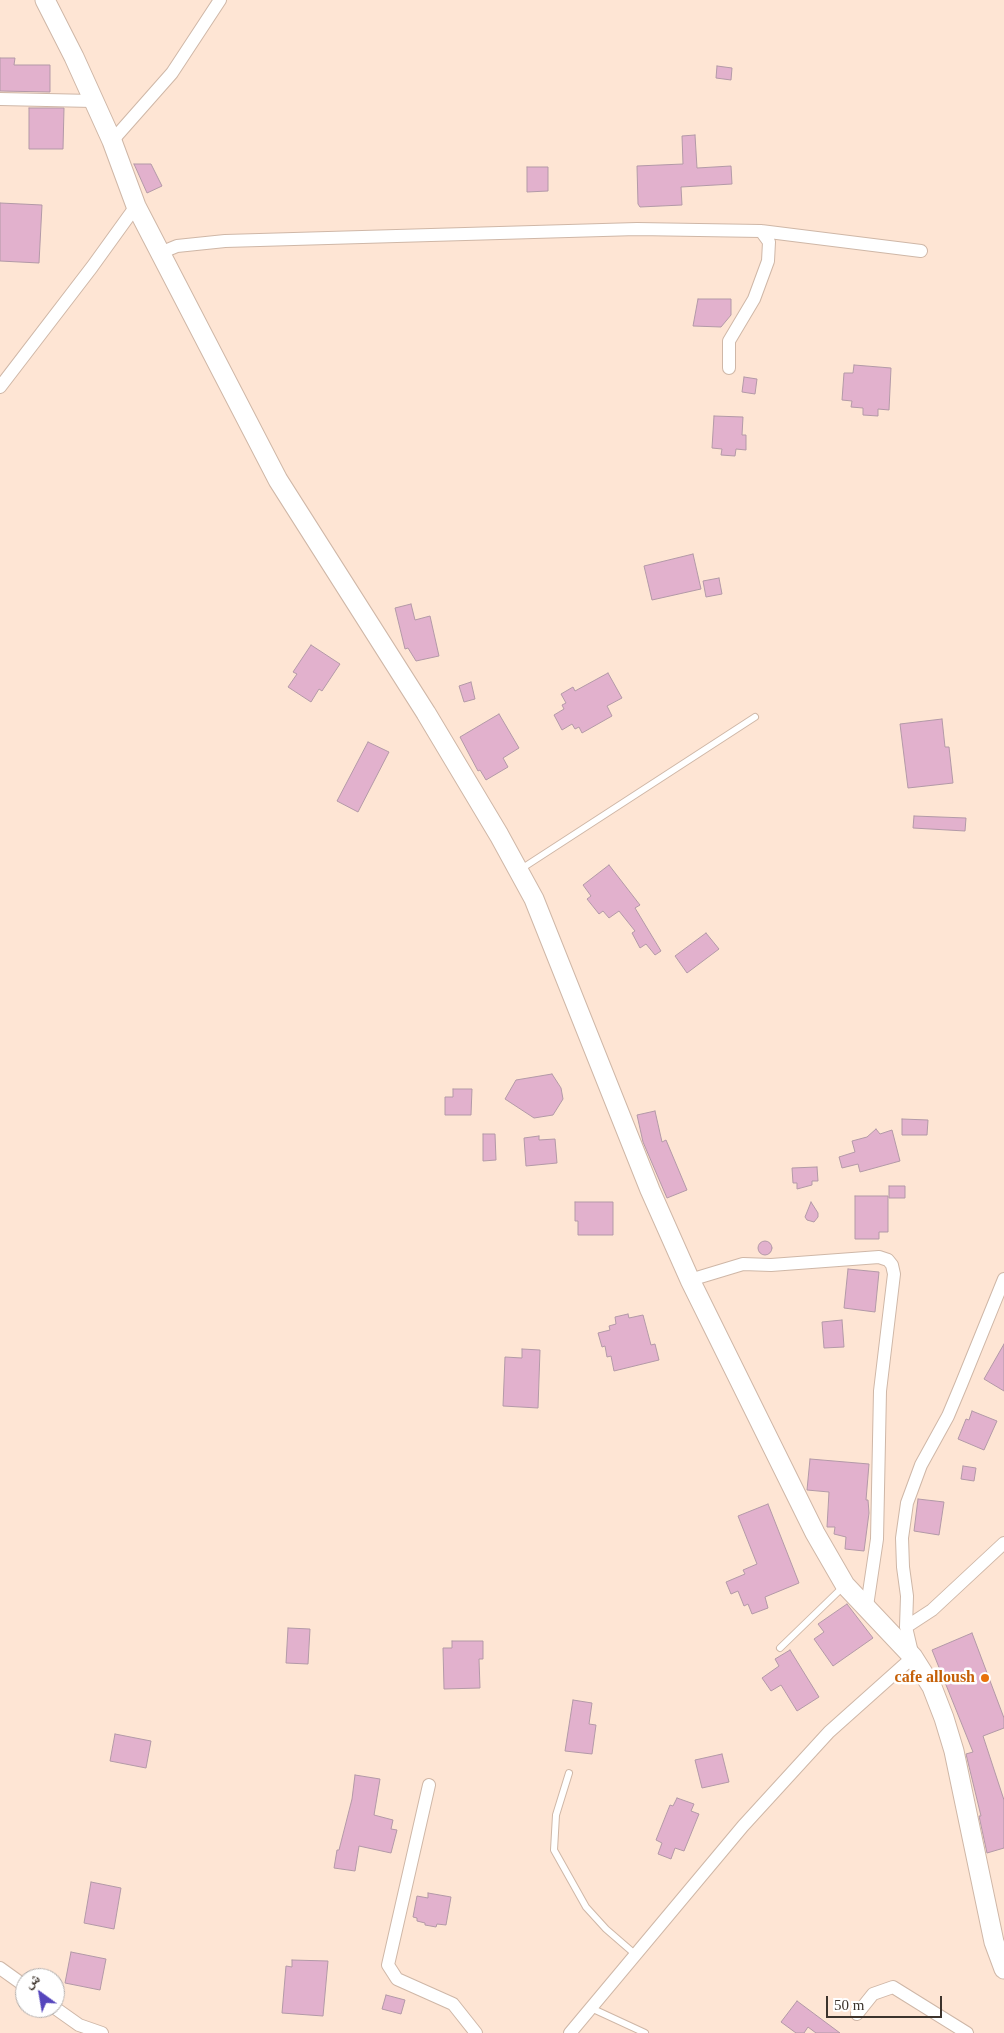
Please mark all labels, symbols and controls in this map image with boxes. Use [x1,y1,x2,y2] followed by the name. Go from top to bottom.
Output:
[895,1668,975,1688] place label: cafe alloush
[979,1672,991,1684] marker: cafe alloush
[15,1968,65,2018] north arrow
[22,1970,43,1991] text: ش
[829,1986,945,2018] scale bar
[834,1997,864,2013] text: 50 m

